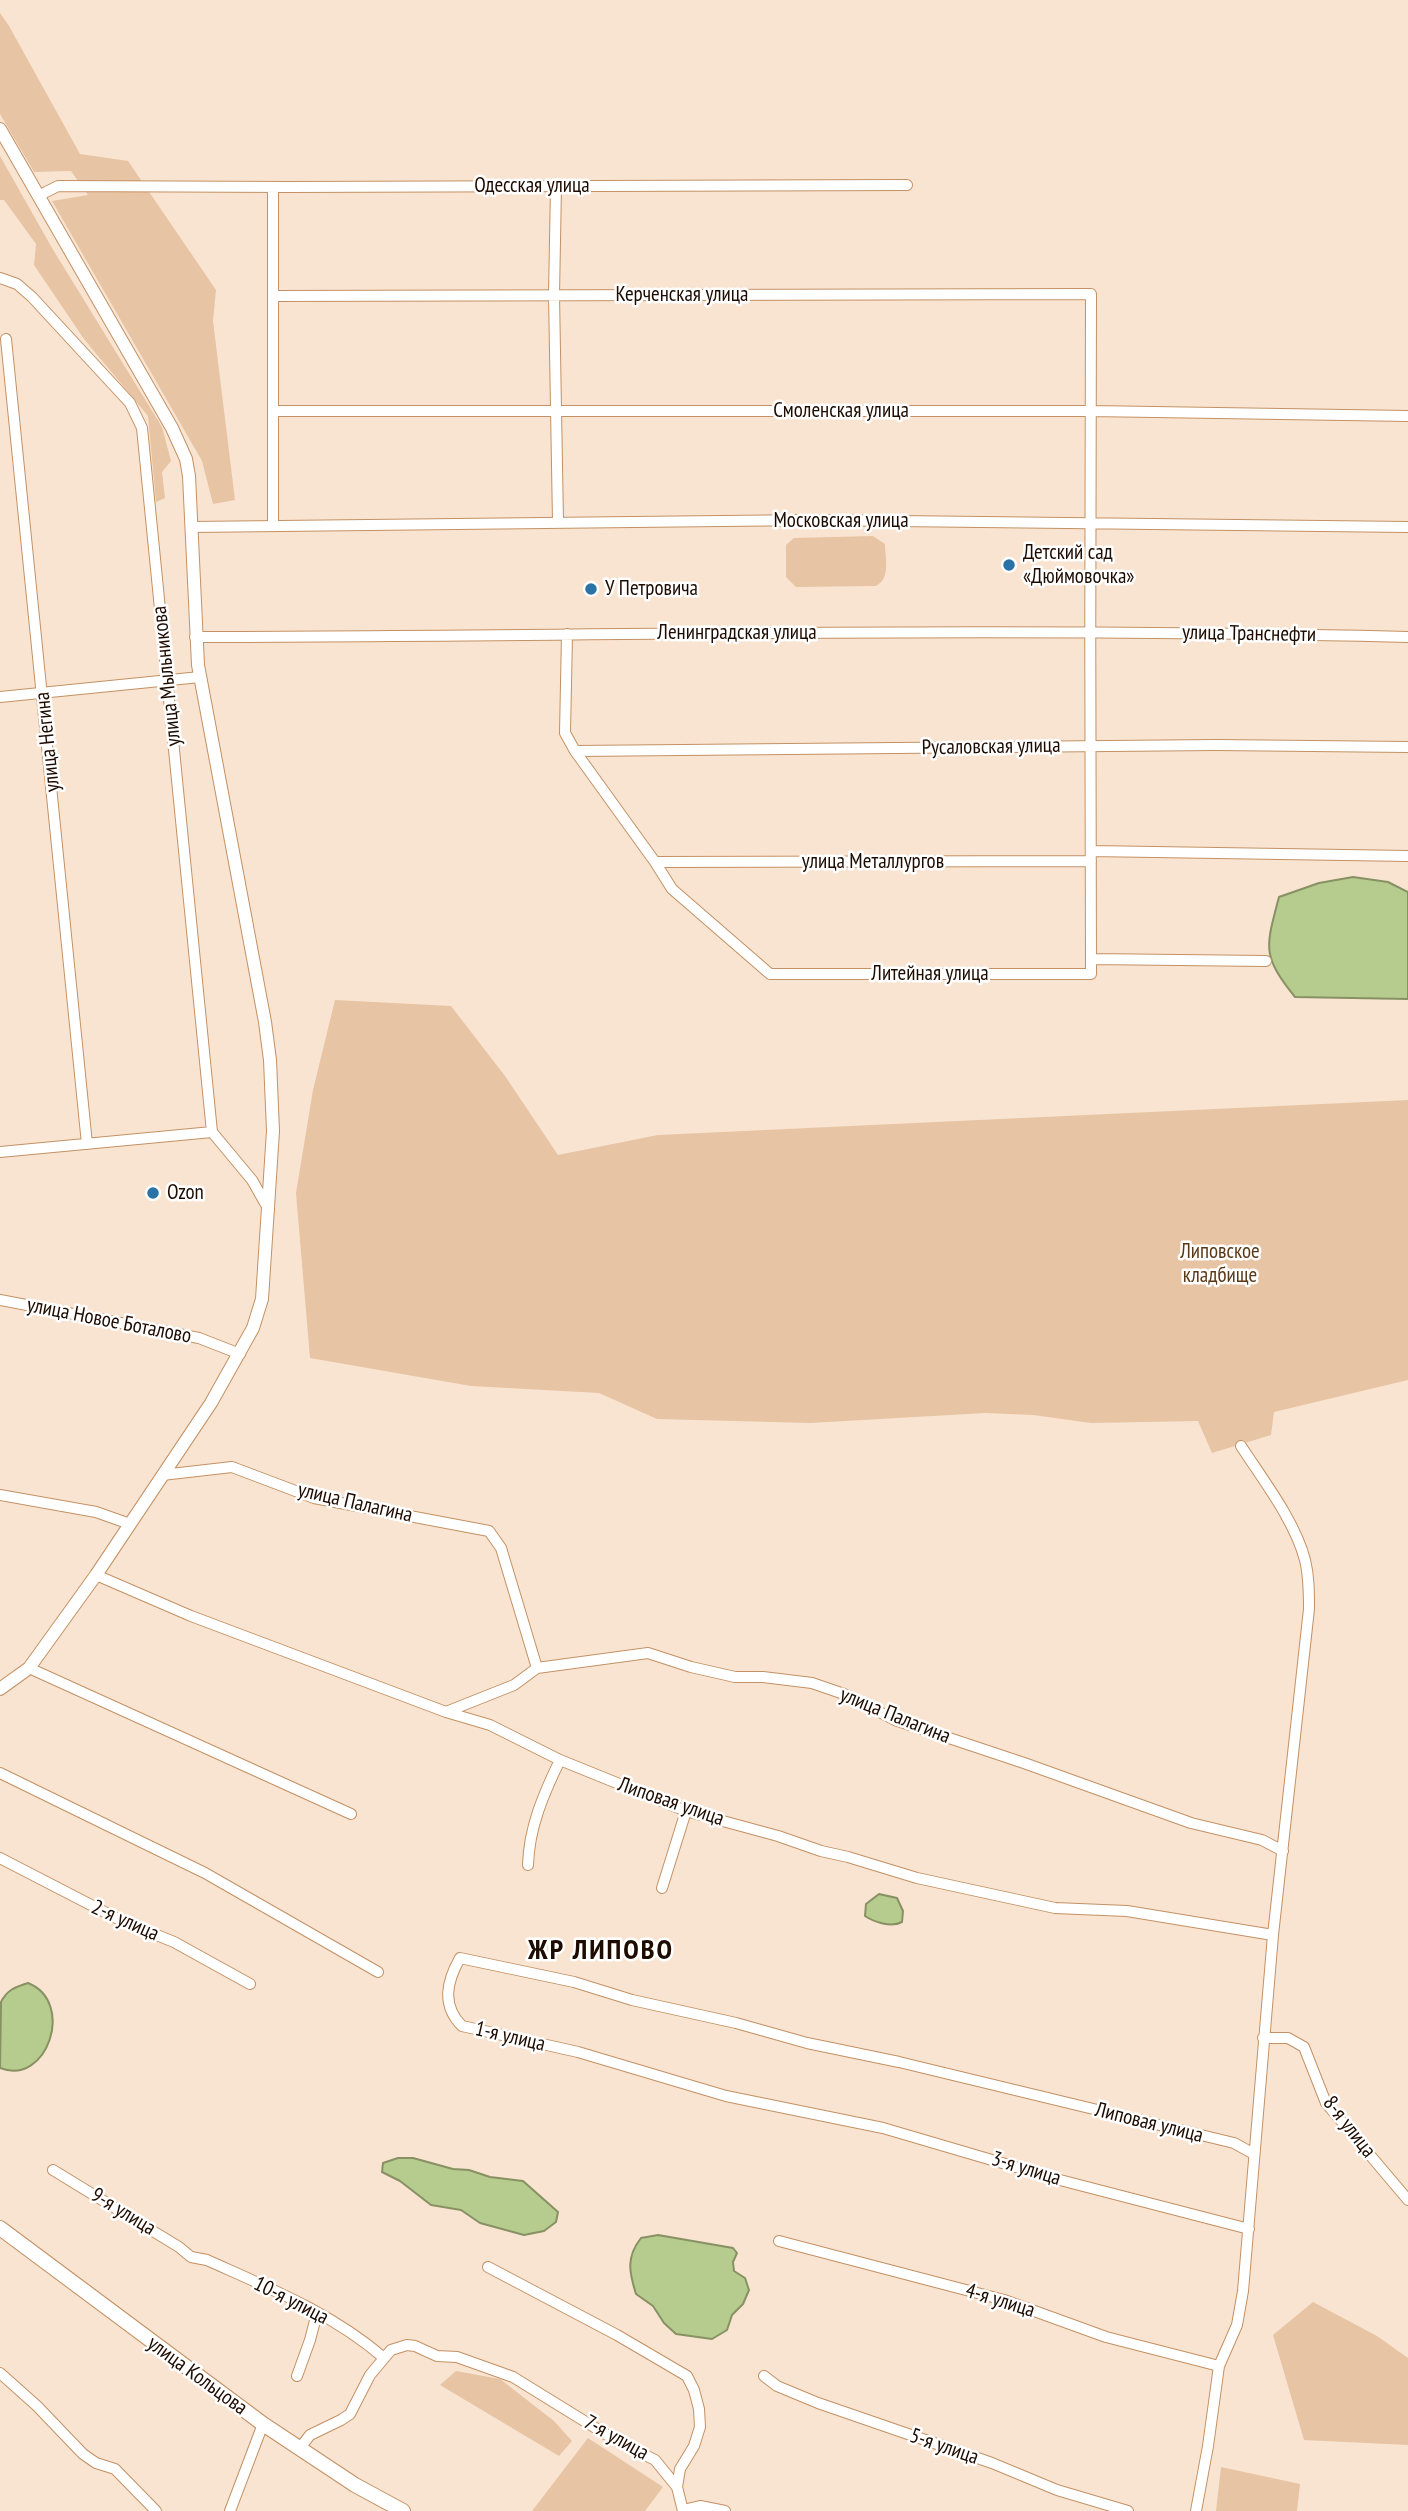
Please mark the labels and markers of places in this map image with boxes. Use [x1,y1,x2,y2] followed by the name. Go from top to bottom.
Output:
[1023,540,1134,590] place label: Детский сад «Дюймовочка»
[1001,557,1017,573] marker: Детский сад «Дюймовочка»
[605,576,698,602] place label: У Петровича
[583,581,599,597] marker: У Петровича
[167,1180,204,1206] place label: Ozon
[145,1185,161,1201] marker: Ozon

